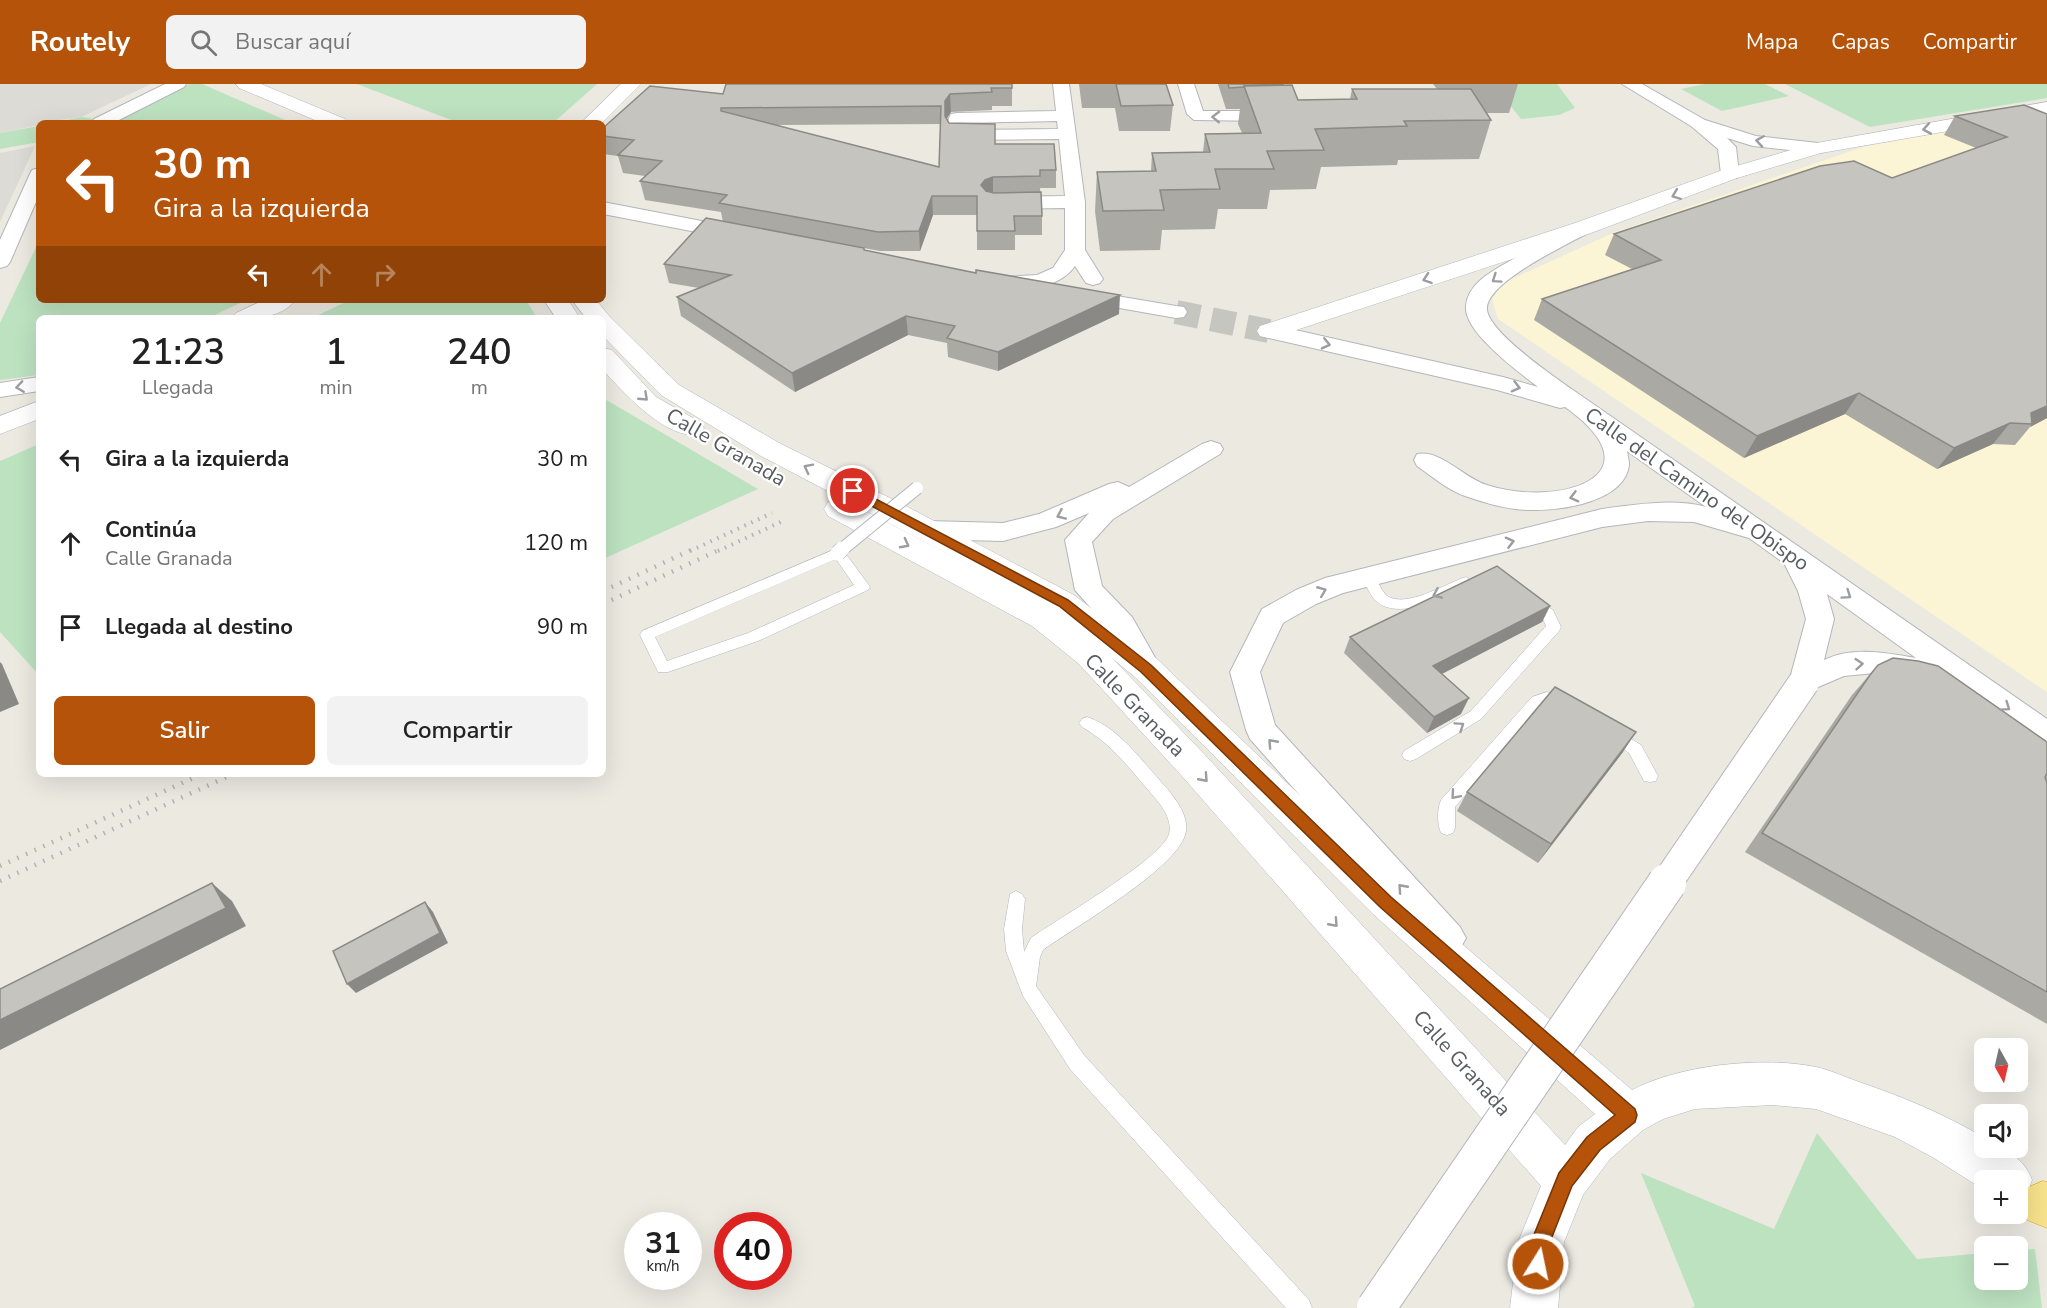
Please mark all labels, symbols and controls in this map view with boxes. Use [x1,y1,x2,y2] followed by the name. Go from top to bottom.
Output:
[166,15,586,69] search box
[30,23,130,61] text: Routely
[187,26,220,59] icon: search
[235,27,350,57] text: Buscar aquí
[1746,28,1798,56] text: Mapa
[1831,28,1890,56] text: Capas
[1923,28,2017,56] text: Compartir
[1211,111,1220,123] one-way arrow
[1923,122,1933,135] one-way arrow
[153,136,252,193] text: 30 m
[1755,136,1764,148] one-way arrow
[54,144,132,222] icon: left
[1671,188,1682,201] one-way arrow
[153,190,370,227] text: Gira a la izquierda
[242,258,275,291] icon: left
[305,258,338,291] icon: ahead
[368,258,401,291] icon: right
[1422,272,1433,285] one-way arrow
[1491,272,1502,283] one-way arrow
[130,328,225,377] text: 21:23
[325,328,347,377] text: 1
[447,328,512,377] text: 240
[1321,336,1331,349] one-way arrow
[142,374,214,401] text: Llegada
[320,374,353,401] text: min
[471,374,488,401] text: m
[15,380,24,392] one-way arrow
[1511,380,1521,393] one-way arrow
[637,390,647,401] one-way arrow
[661,401,791,493] street label: Calle Granada
[1579,401,1815,577] street label: Calle del Camino del Obispo
[54,443,87,476] icon: left
[105,444,289,474] text: Gira a la izquierda
[537,444,588,474] text: 30 m
[803,464,814,475] one-way arrow
[827,465,878,516] pin
[836,474,869,507] icon: arrive
[1569,490,1579,503] one-way arrow
[1057,507,1068,519] one-way arrow
[105,515,196,545] text: Continúa
[54,527,87,560] icon: ahead
[524,528,588,558] text: 120 m
[1505,536,1515,549] one-way arrow
[898,537,909,548] one-way arrow
[105,545,233,572] text: Calle Granada
[1315,586,1326,598] one-way arrow
[1433,587,1444,599] one-way arrow
[1840,588,1851,599] one-way arrow
[54,611,87,644] icon: arrive
[105,612,293,642] text: Llegada al destino
[537,612,588,642] text: 90 m
[1078,647,1192,763] street label: Calle Granada
[1854,657,1863,670] one-way arrow
[54,696,315,765] button: Salir
[327,696,588,765] button: Compartir
[2000,700,2011,711] one-way arrow
[1453,722,1464,733] one-way arrow
[1268,739,1279,750] one-way arrow
[1197,771,1208,781] one-way arrow
[1451,788,1462,799] one-way arrow
[1398,884,1409,895] one-way arrow
[1327,916,1338,927] one-way arrow
[1407,1004,1517,1122] street label: Calle Granada
[1974,1038,2028,1092] north arrow
[1974,1038,2028,1290] map controls
[1974,1104,2028,1158] button: sound
[1974,1170,2028,1224] button: +
[714,1212,792,1290] speed limit sign: 40
[645,1223,681,1264] text: 31
[1506,1232,1570,1296] position arrow
[1974,1236,2028,1290] button: −
[646,1256,680,1276] text: km/h

